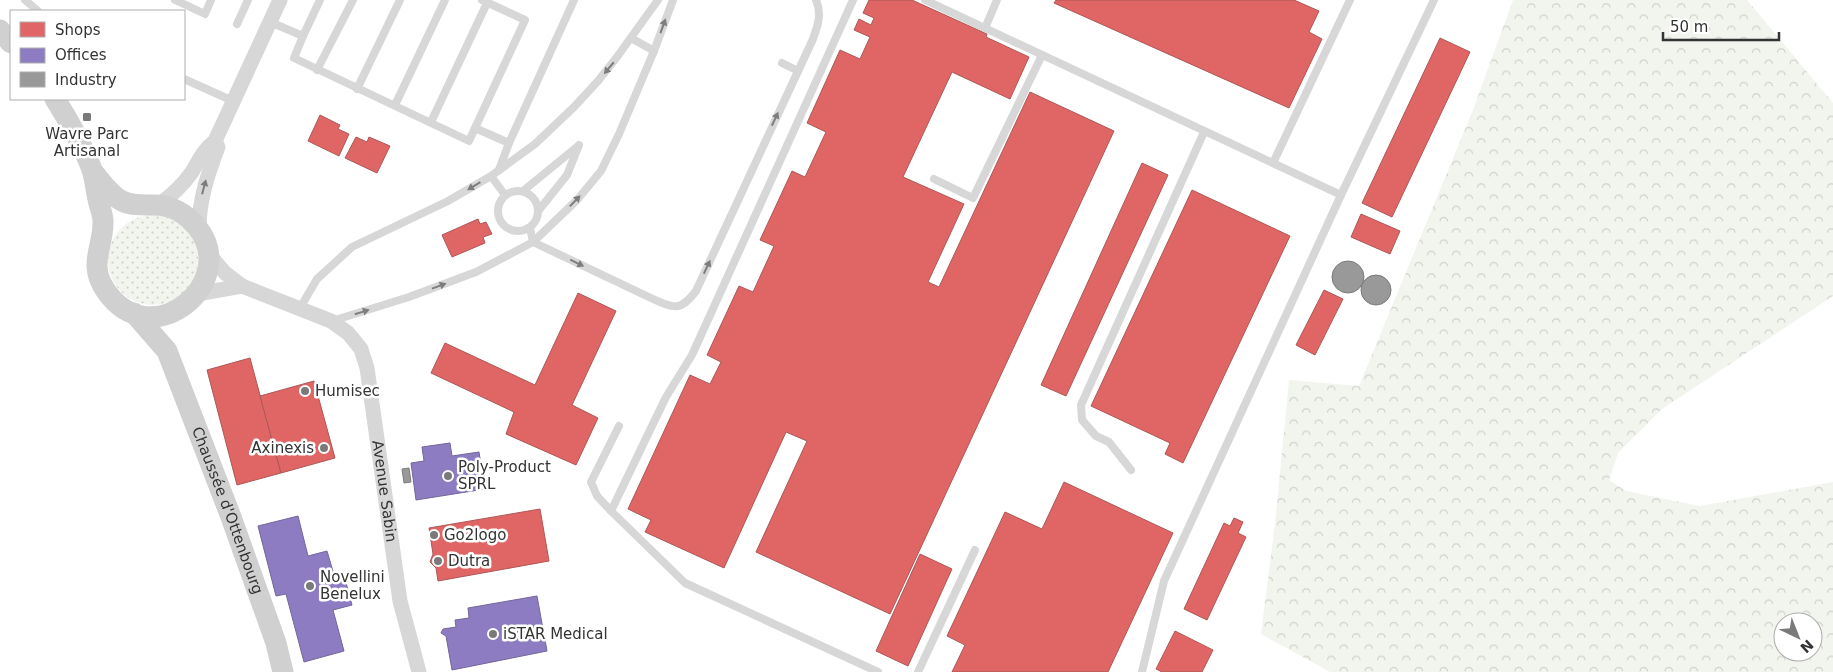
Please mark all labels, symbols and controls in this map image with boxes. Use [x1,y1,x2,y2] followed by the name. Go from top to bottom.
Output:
[10,10,185,100] legend
[1663,10,1779,42] scale bar
[659,18,667,33] one-way arrow
[1670,18,1708,36] text: 50 m
[55,21,101,39] text: Shops
[55,46,107,64] text: Offices
[603,61,614,74] one-way arrow
[55,71,117,89] text: Industry
[81,111,93,123] marker: Wavre Parc Artisanal
[771,112,779,126] one-way arrow
[45,125,129,160] place label: Wavre Parc Artisanal
[201,179,209,194] one-way arrow
[468,181,481,190] one-way arrow
[569,195,581,207] one-way arrow
[570,259,584,267] one-way arrow
[703,260,711,274] one-way arrow
[432,282,447,289] one-way arrow
[355,307,370,315] one-way arrow
[315,382,380,400] place label: Humisec
[299,385,311,397] marker: Humisec
[188,424,267,597] street label: Chaussée d'Ottenbourg
[251,439,314,457] place label: Axinexis
[368,439,401,543] street label: Avenue Sabin
[318,442,330,454] marker: Axinexis
[458,458,551,493] place label: Poly-Product SPRL
[442,470,454,482] marker: Poly-Product SPRL
[444,526,506,544] place label: Go2logo
[428,529,440,541] marker: Go2logo
[448,552,490,570] place label: Dutra
[432,555,444,567] marker: Dutra
[320,568,385,603] place label: Novellini Benelux
[304,580,316,592] marker: Novellini Benelux
[1773,612,1823,662] north arrow
[503,625,608,643] place label: iSTAR Medical
[487,628,499,640] marker: iSTAR Medical
[1797,637,1817,656] text: N

